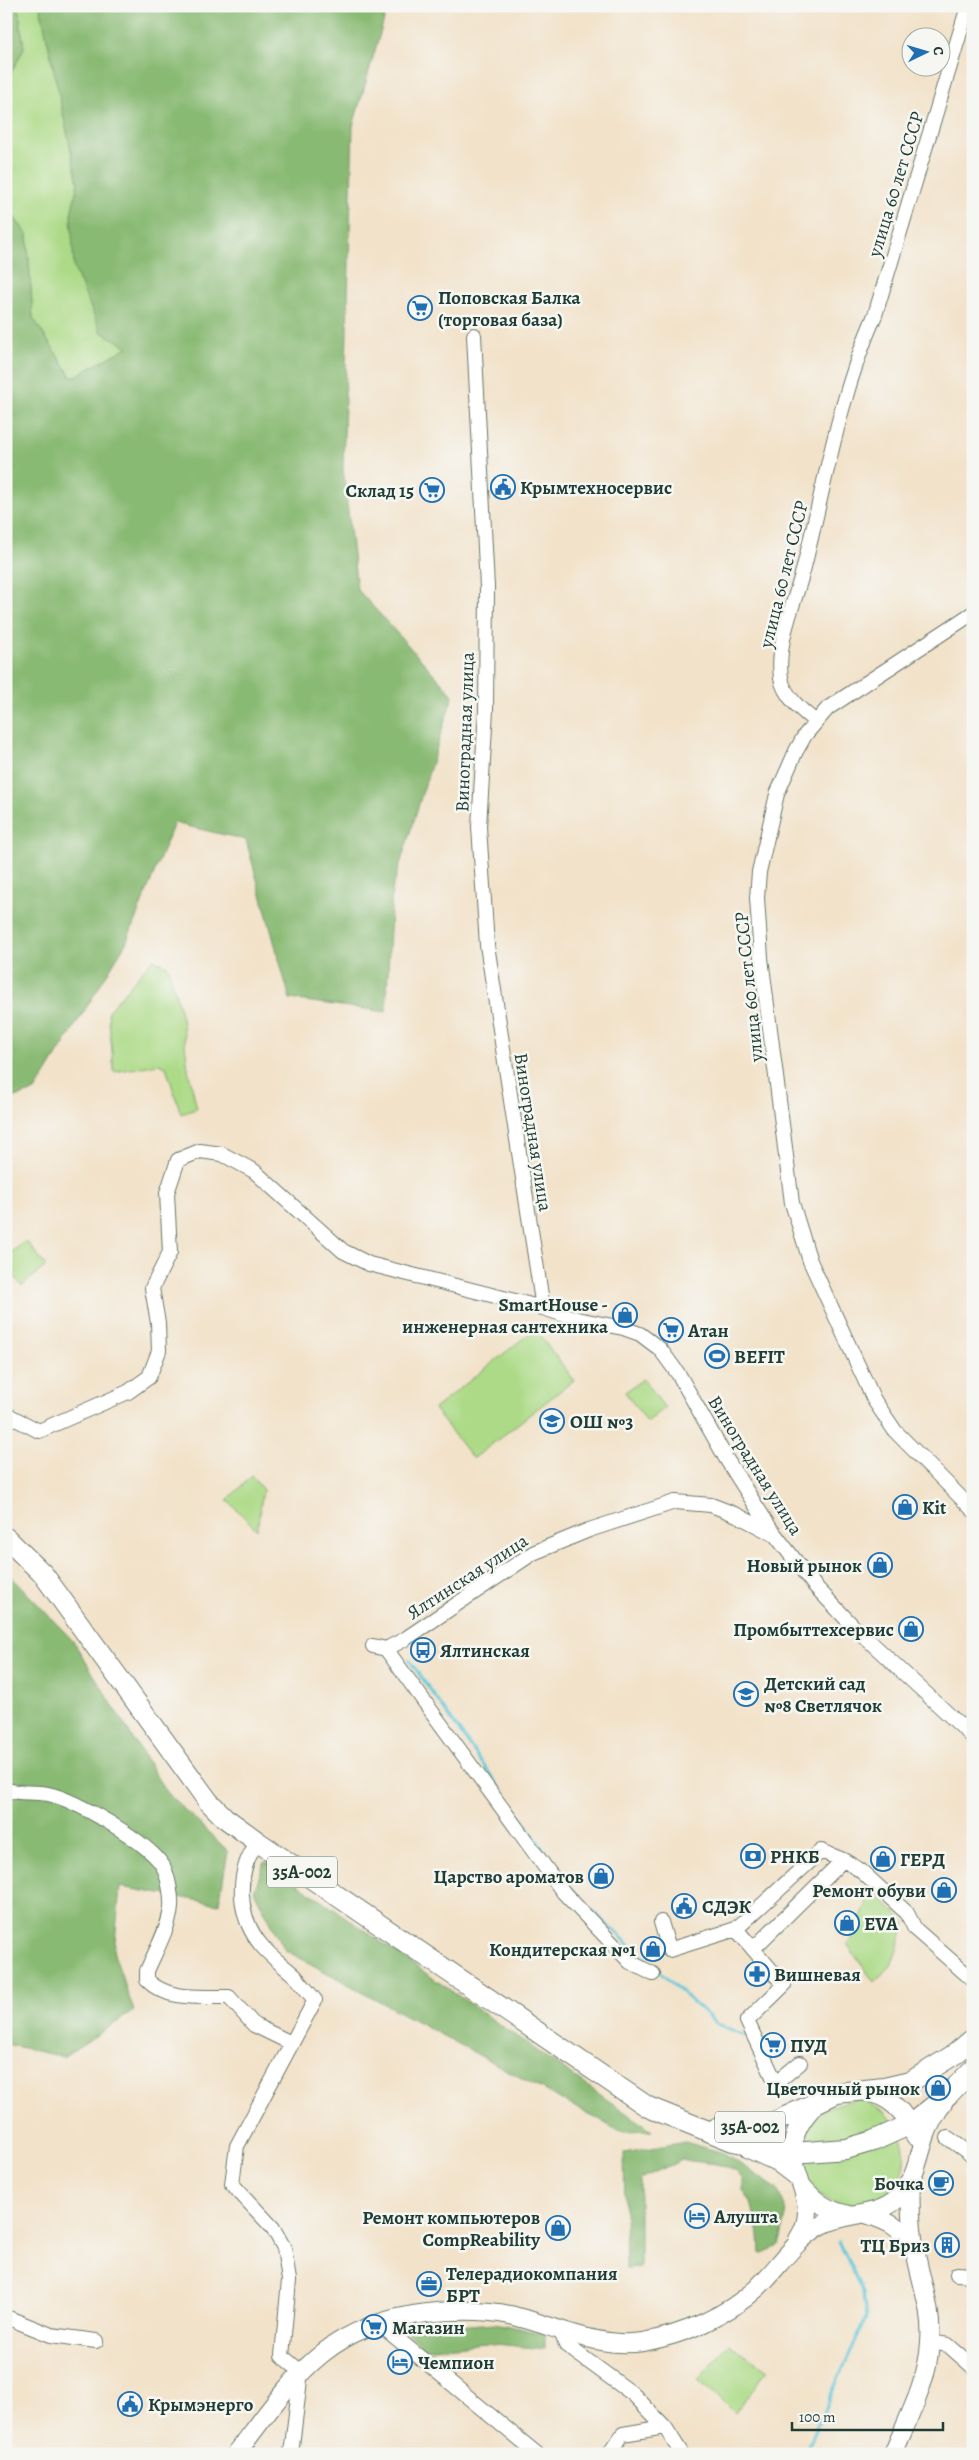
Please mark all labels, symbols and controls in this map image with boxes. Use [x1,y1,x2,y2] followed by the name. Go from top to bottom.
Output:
[902,28,952,78] north arrow
[929,46,948,56] text: С
[861,108,931,261] street label: улица 60 лет СССР
[438,285,582,333] place label: Поповская Балка (торговая база)
[407,295,433,321] supermarket icon: Поповская Балка (торговая база)
[490,474,516,500] public building icon: Крымтехносервис
[520,475,672,501] place label: Крымтехносервис
[419,477,445,503] supermarket icon: Склад 15
[346,478,414,504] place label: Склад 15
[753,497,815,652] street label: улица 60 лет СССР
[449,651,481,813] street label: Виноградная улица
[728,910,770,1064] street label: улица 60 лет СССР
[508,1051,558,1214] street label: Виноградная улица
[402,1292,609,1340] place label: SmartHouse - инженерная сантехника
[612,1302,638,1328] shop icon: SmartHouse - инженерная сантехника
[658,1317,684,1343] supermarket icon: Атан
[687,1318,729,1344] place label: Атан
[704,1343,730,1369] sports icon: BEFIT
[734,1344,785,1370] place label: BEFIT
[702,1391,809,1541] street label: Виноградная улица
[539,1408,565,1434] school or university icon: ОШ №3
[570,1409,633,1435] place label: ОШ №3
[892,1494,918,1520] shop icon: Kit
[922,1495,947,1521] place label: Kit
[402,1528,533,1626] street label: Ялтинская улица
[867,1552,893,1578] shop icon: Новый рынок
[747,1553,862,1579] place label: Новый рынок
[898,1616,924,1642] shop icon: Промбыттехсервис
[733,1617,894,1643] place label: Промбыттехсервис
[410,1637,436,1663] bus stop icon: Ялтинская
[440,1638,530,1664] place label: Ялтинская
[764,1671,882,1719] place label: Детский сад №8 Светлячок
[733,1681,759,1707] school or university icon: Детский сад №8 Светлячок
[740,1843,766,1869] bank icon: РНКБ
[770,1844,820,1870] place label: РНКБ
[870,1846,896,1872] shop icon: ГЕРД
[900,1847,945,1873] place label: ГЕРД
[267,1856,337,1888] road number: 35А-002
[588,1863,614,1889] shop icon: Царство ароматов
[433,1864,584,1890] place label: Царство ароматов
[931,1877,957,1903] shop icon: Ремонт обуви
[812,1878,926,1904] place label: Ремонт обуви
[671,1893,697,1919] public building icon: СДЭК
[702,1894,751,1920] place label: СДЭК
[834,1910,860,1936] shop icon: EVA
[864,1911,899,1937] place label: EVA
[640,1936,666,1962] shop icon: Кондитерская №1
[489,1937,636,1963] place label: Кондитерская №1
[744,1961,770,1987] pharmacy icon: Вишневая
[774,1962,861,1988] place label: Вишневая
[760,2032,786,2058] supermarket icon: ПУД
[790,2033,827,2059] place label: ПУД
[925,2075,951,2101] shop icon: Цветочный рынок
[766,2076,920,2102] place label: Цветочный рынок
[715,2112,785,2142] road number: 35А-002
[928,2170,954,2196] cafe icon: Бочка
[874,2171,925,2197] place label: Бочка
[684,2203,710,2229] hotel icon: Алушта
[713,2204,779,2230] place label: Алушта
[362,2205,541,2253] place label: Ремонт компьютеров CompReability
[545,2215,571,2241] shop icon: Ремонт компьютеров CompReability
[934,2232,960,2258] building icon: ТЦ Бриз
[860,2233,930,2259] place label: ТЦ Бриз
[446,2261,618,2309] place label: Телерадиокомпания БРТ
[416,2271,442,2297] office icon: Телерадиокомпания БРТ
[361,2314,387,2340] supermarket icon: Магазин
[392,2315,465,2341] place label: Магазин
[387,2349,413,2375] hotel icon: Чемпион
[418,2350,494,2376] place label: Чемпион
[117,2391,143,2417] public building icon: Крымэнерго
[148,2392,254,2418] place label: Крымэнерго
[792,2400,943,2432] scale bar
[799,2407,836,2427] text: 100 m

